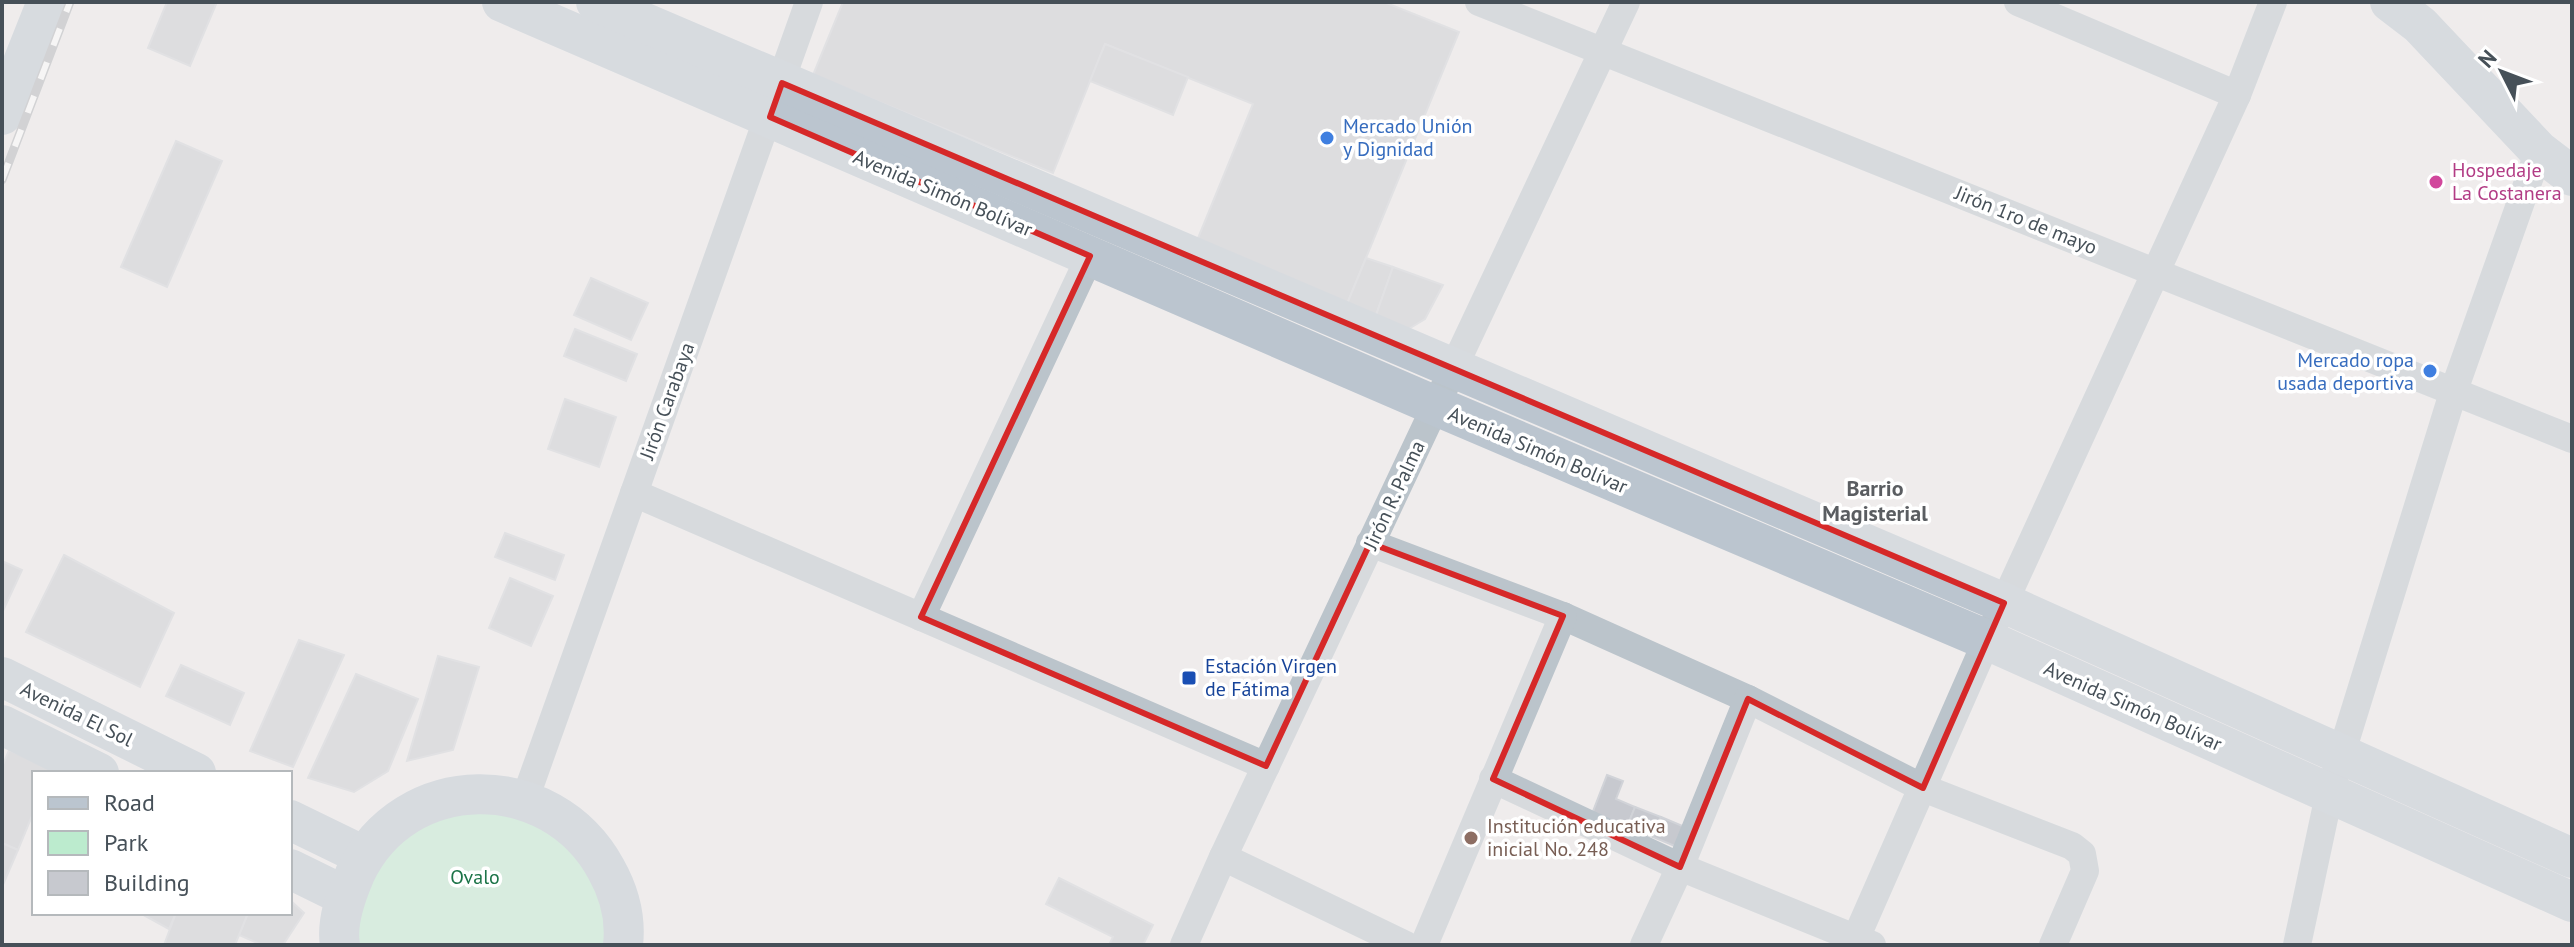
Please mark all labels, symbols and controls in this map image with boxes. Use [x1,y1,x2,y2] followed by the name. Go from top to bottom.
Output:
[2462,32,2542,112] north arrow
[2472,44,2502,73] text: N
[1343,113,1473,162] place label: Mercado Unión y Dignidad
[1318,129,1336,147] marker: Mercado Unión y Dignidad
[850,144,1037,243] street label: Avenida Simón Bolívar
[2452,157,2562,206] place label: Hospedaje La Costanera
[2427,173,2445,191] marker: Hospedaje La Costanera
[1950,179,2101,260] street label: Jirón 1ro de mayo
[633,339,700,464] street label: Jirón Carabaya
[2277,347,2414,396] place label: Mercado ropa usada deportiva
[2421,362,2439,380] marker: Mercado ropa usada deportiva
[1445,401,1632,500] street label: Avenida Simón Bolívar
[1357,436,1431,555] street label: Jirón R. Palma
[1822,474,1928,527] district label: Barrio Magisterial
[1205,653,1337,702] place label: Estación Virgen de Fátima
[2040,655,2226,757] street label: Avenida Simón Bolívar
[1180,669,1198,687] marker: Estación Virgen de Fátima
[16,676,138,752] street label: Avenida El Sol
[32,771,292,915] legend
[104,787,155,818] text: Road
[1487,813,1666,862] place label: Institución educativa inicial No. 248
[104,827,149,858] text: Park
[1462,829,1480,847] marker: Institución educativa inicial No. 248
[450,864,500,890] park label: Ovalo
[104,867,190,898] text: Building

